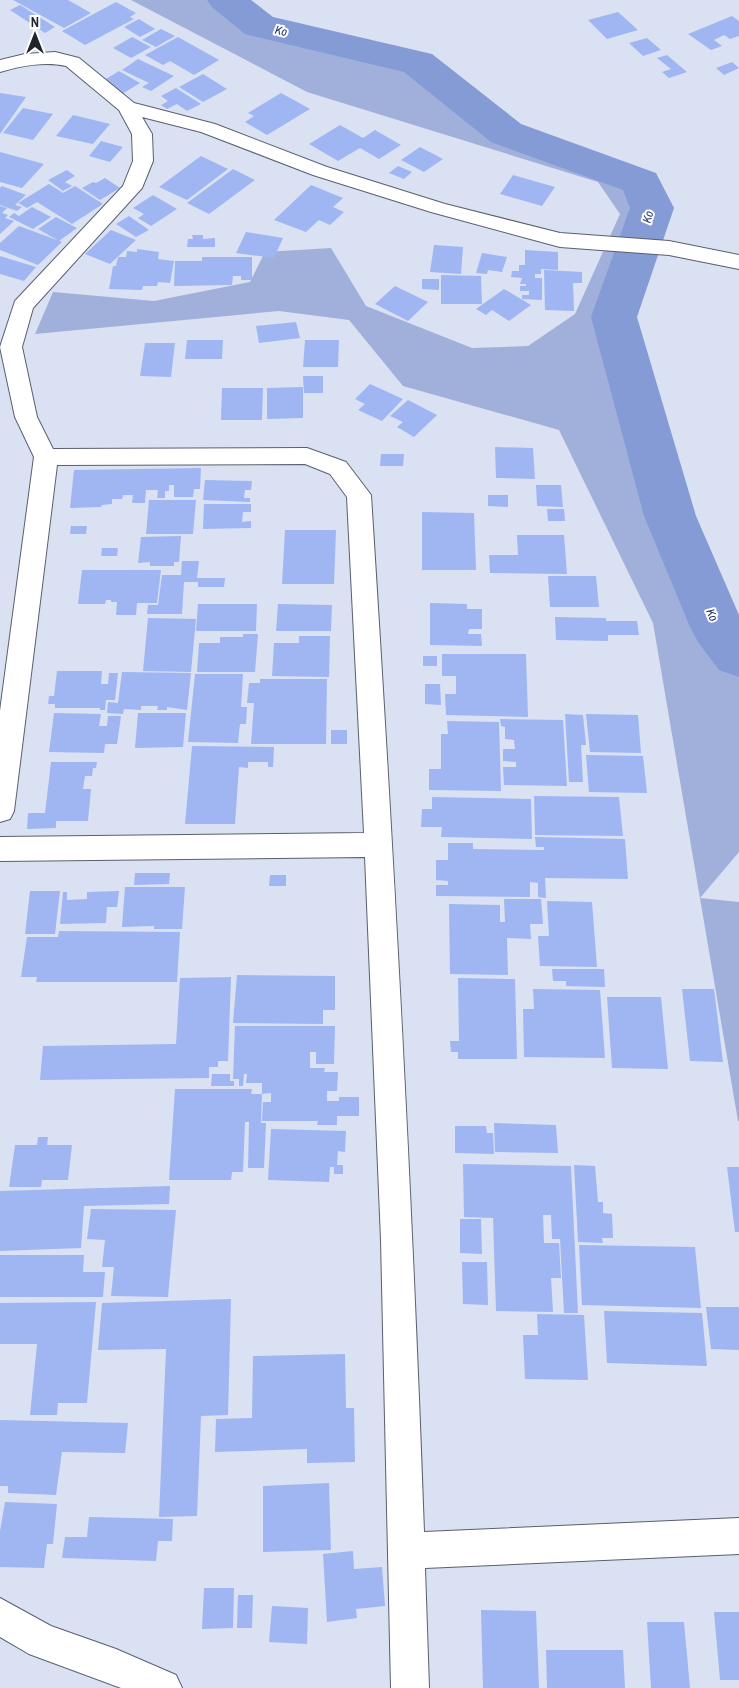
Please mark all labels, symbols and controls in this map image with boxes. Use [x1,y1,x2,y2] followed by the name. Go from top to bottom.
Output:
[10,10,60,60] north arrow
[31,13,39,31] text: N
[273,22,289,40] water label: Ko
[639,209,657,225] water label: Ko
[702,606,722,624] water label: Ko

